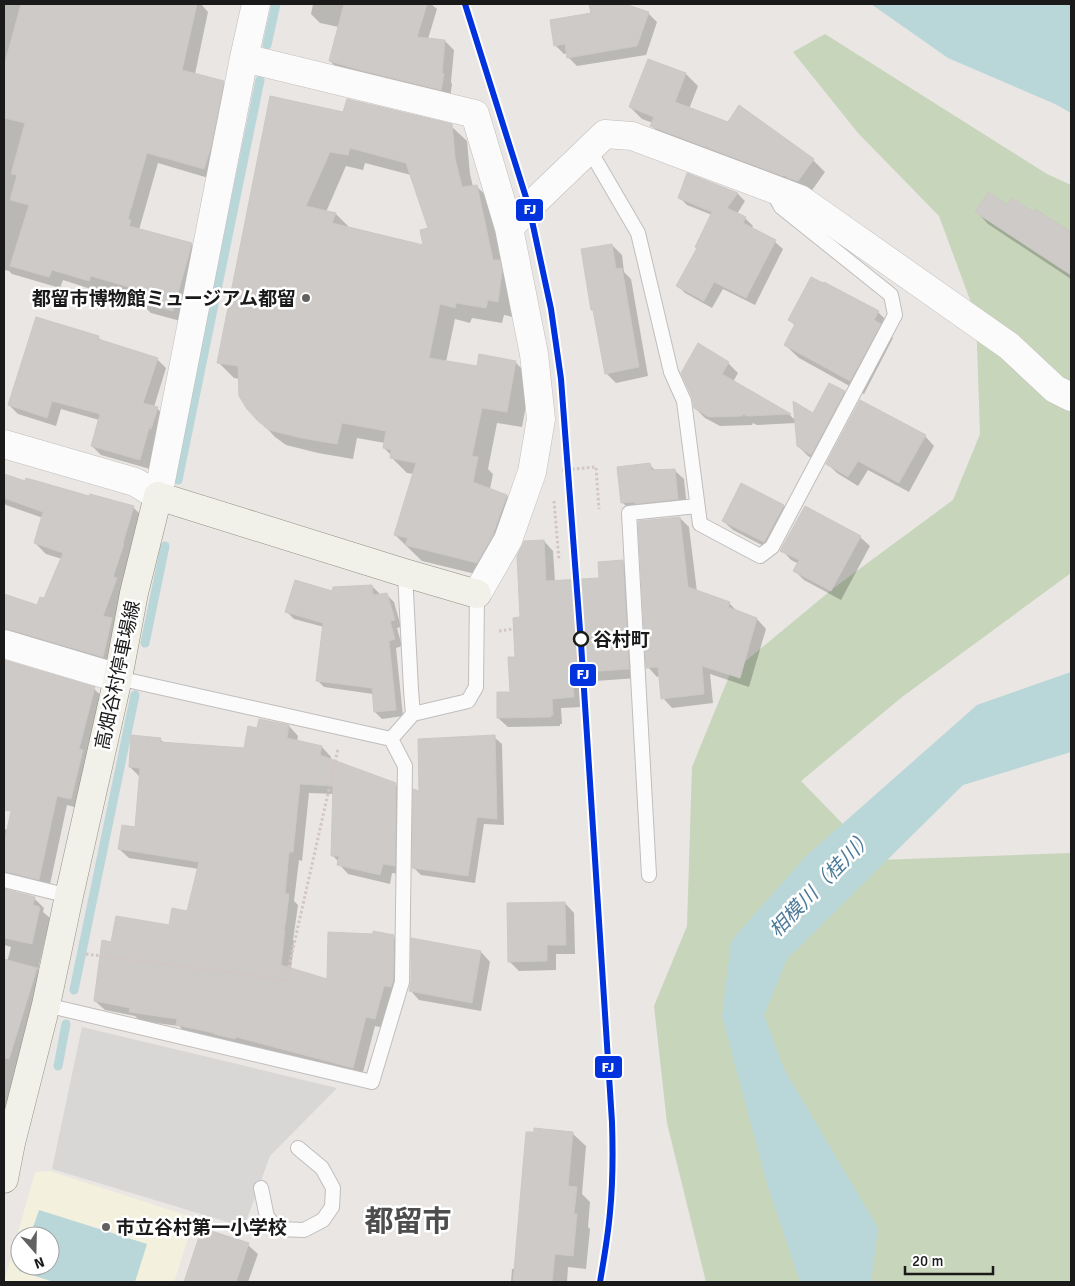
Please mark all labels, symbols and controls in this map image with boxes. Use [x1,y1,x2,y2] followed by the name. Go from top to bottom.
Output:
[515,198,544,222] line badge: FJ
[524,201,536,218] text: FJ
[32,287,296,311] place label: 都留市博物館ミュージアム都留
[300,292,312,304] marker: 都留市博物館ミュージアム都留
[90,598,146,752] street label: 高畑谷村停車場線
[593,628,650,652] place label: 谷村町
[573,631,589,647] marker: 谷村町
[569,663,597,687] line badge: FJ
[577,666,589,683] text: FJ
[764,824,879,942] water label: 相模川（桂川）
[594,1055,623,1079] line badge: FJ
[602,1059,614,1076] text: FJ
[364,1204,452,1239] district label: 都留市
[116,1216,287,1240] place label: 市立谷村第一小学校
[100,1221,112,1233] marker: 市立谷村第一小学校
[10,1226,60,1276] north arrow
[905,1244,992,1276] scale bar
[912,1252,943,1270] text: 20 m
[32,1253,47,1272] text: N

